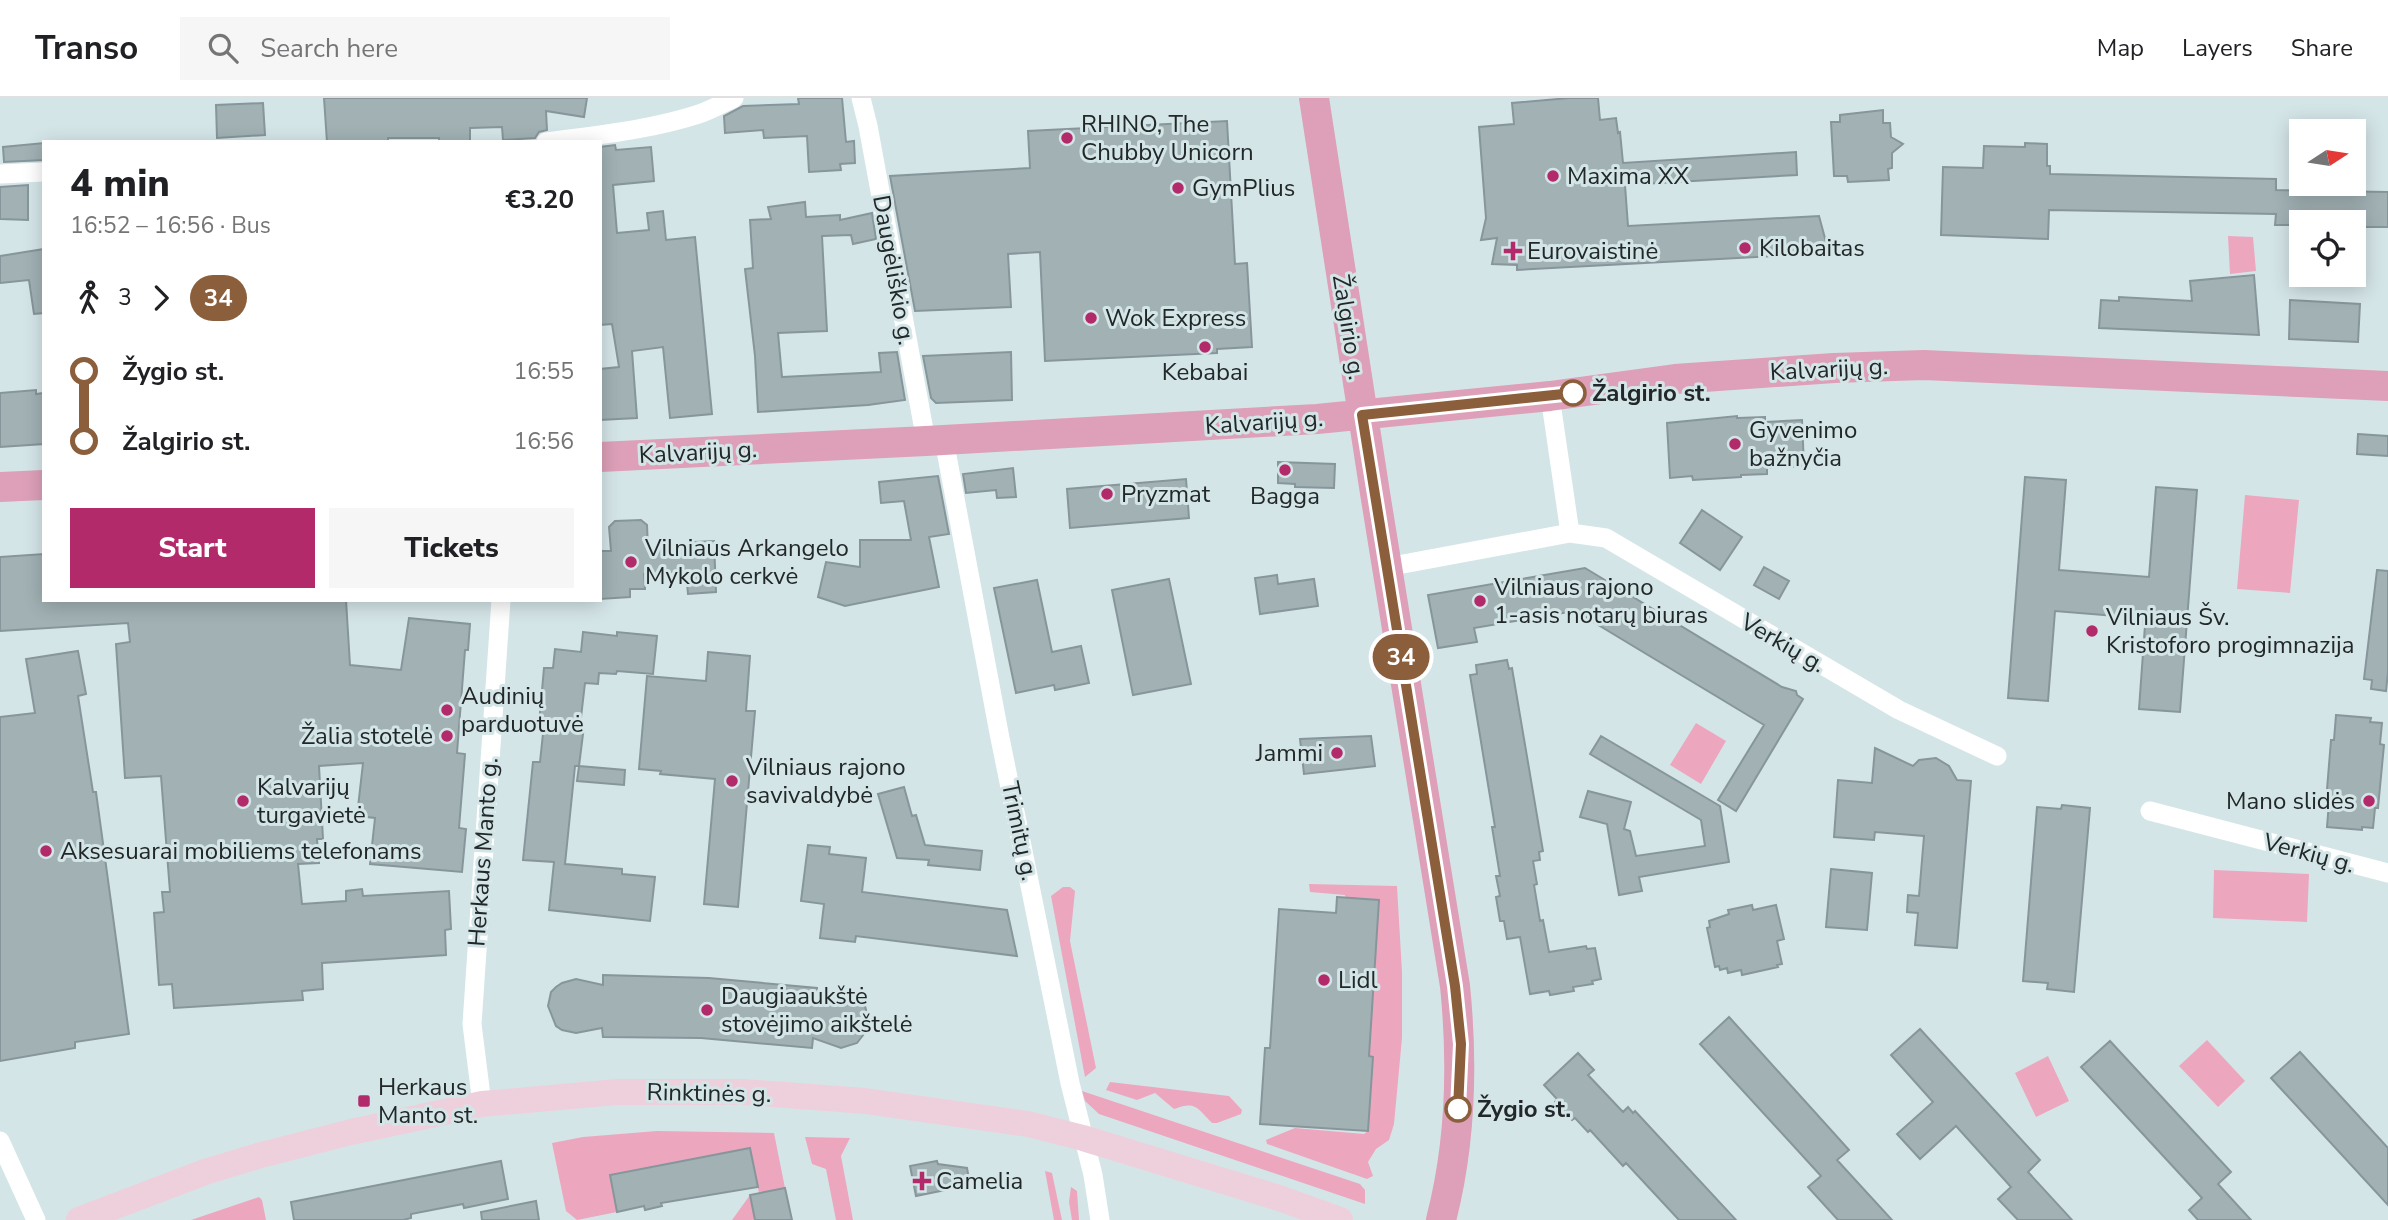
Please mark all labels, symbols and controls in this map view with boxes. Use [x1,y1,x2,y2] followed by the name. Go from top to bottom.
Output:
[180,17,670,80] search box
[35,26,138,71] text: Transo
[204,29,242,67] icon: search
[260,31,398,66] text: Search here
[2097,32,2144,64] text: Map
[2182,32,2253,64] text: Layers
[2291,32,2353,64] text: Share
[1081,108,1254,168] place label: RHINO, The Chubby Unicorn
[2289,119,2366,196] north arrow
[2289,119,2366,287] map controls
[1059,130,1075,146] marker: RHINO, The Chubby Unicorn
[70,158,170,209] text: 4 min
[1567,160,1689,192] place label: Maxima XX
[1545,168,1561,184] marker: Maxima XX
[1192,172,1295,204] place label: GymPlius
[1170,180,1186,196] marker: GymPlius
[505,182,574,217] text: €3.20
[865,193,923,347] street label: Daugėliškio g.
[70,210,271,241] text: 16:52 – 16:56 · Bus
[2289,210,2366,287] button: locate
[1759,232,1865,264] place label: Kilobaitas
[1527,235,1658,267] place label: Eurovaistinė
[1737,240,1753,256] marker: Kilobaitas
[1505,243,1521,259] marker: Eurovaistinė
[1325,272,1373,382] street label: Žalgirio g.
[70,279,108,317] icon: walk
[142,279,180,317] icon: forward
[118,282,132,313] text: 3
[204,282,233,314] text: 34
[1105,302,1246,334] place label: Wok Express
[1083,310,1099,326] marker: Wok Express
[1197,339,1213,355] marker: Kebabai
[1769,350,1889,388] street label: Kalvarijų g.
[122,354,224,389] text: Žygio st.
[514,356,574,387] text: 16:55
[1162,356,1248,388] place label: Kebabai
[1592,377,1711,409] place label: Žalgirio st.
[1560,380,1586,406] marker: Žalgirio st.
[1204,402,1324,442] street label: Kalvarijų g.
[1749,414,1857,474] place label: Gyvenimo bažnyčia
[122,424,250,459] text: Žalgirio st.
[514,426,574,457] text: 16:56
[638,433,758,471] street label: Kalvarijų g.
[1727,436,1743,452] marker: Gyvenimo bažnyčia
[1277,462,1293,478] marker: Bagga
[1121,478,1211,510] place label: Pryzmat
[1250,480,1320,512] place label: Bagga
[1099,486,1115,502] marker: Pryzmat
[70,508,315,588] button: Start
[329,508,574,588] button: Tickets
[644,532,849,592] place label: Vilniaus Arkangelo Mykolo cerkvė
[623,554,639,570] marker: Vilniaus Arkangelo Mykolo cerkvė
[1493,571,1708,631] place label: Vilniaus rajono 1-asis notarų biuras
[1472,593,1488,609] marker: Vilniaus rajono 1-asis notarų biuras
[2105,601,2354,661] place label: Vilniaus Šv. Kristoforo progimnazija
[1734,605,1831,680] street label: Verkių g.
[2084,623,2100,639] marker: Vilniaus Šv. Kristoforo progimnazija
[1370,634,1432,680] line badge: 34
[1387,641,1415,673] text: 34
[461,680,584,740] place label: Audinių parduotuvė
[439,702,455,718] marker: Audinių parduotuvė
[301,720,433,752] place label: Žalia stotelė
[439,728,455,744] marker: Žalia stotelė
[1255,737,1323,769] place label: Jammi
[1329,745,1345,761] marker: Jammi
[745,751,905,811] place label: Vilniaus rajono savivaldybė
[460,756,506,948] street label: Herkaus Manto g.
[257,771,366,831] place label: Kalvarijų turgavietė
[724,773,740,789] marker: Vilniaus rajono savivaldybė
[994,779,1046,883] street label: Trimitų g.
[2226,785,2355,817] place label: Mano slidės
[235,793,251,809] marker: Kalvarijų turgavietė
[2361,793,2377,809] marker: Mano slidės
[2259,825,2358,881] street label: Verkių g.
[60,835,422,867] place label: Aksesuarai mobiliems telefonams
[38,843,54,859] marker: Aksesuarai mobiliems telefonams
[1338,964,1378,996] place label: Lidl
[1316,972,1332,988] marker: Lidl
[721,980,912,1040] place label: Daugiaaukštė stovėjimo aikštelė
[699,1002,715,1018] marker: Daugiaaukštė stovėjimo aikštelė
[378,1071,478,1131] place label: Herkaus Manto st.
[646,1076,772,1110] street label: Rinktinės g.
[356,1093,372,1109] marker: Herkaus Manto st.
[1477,1093,1571,1125] place label: Žygio st.
[1445,1096,1471,1122] marker: Žygio st.
[936,1165,1023,1197] place label: Camelia
[914,1173,930,1189] marker: Camelia

